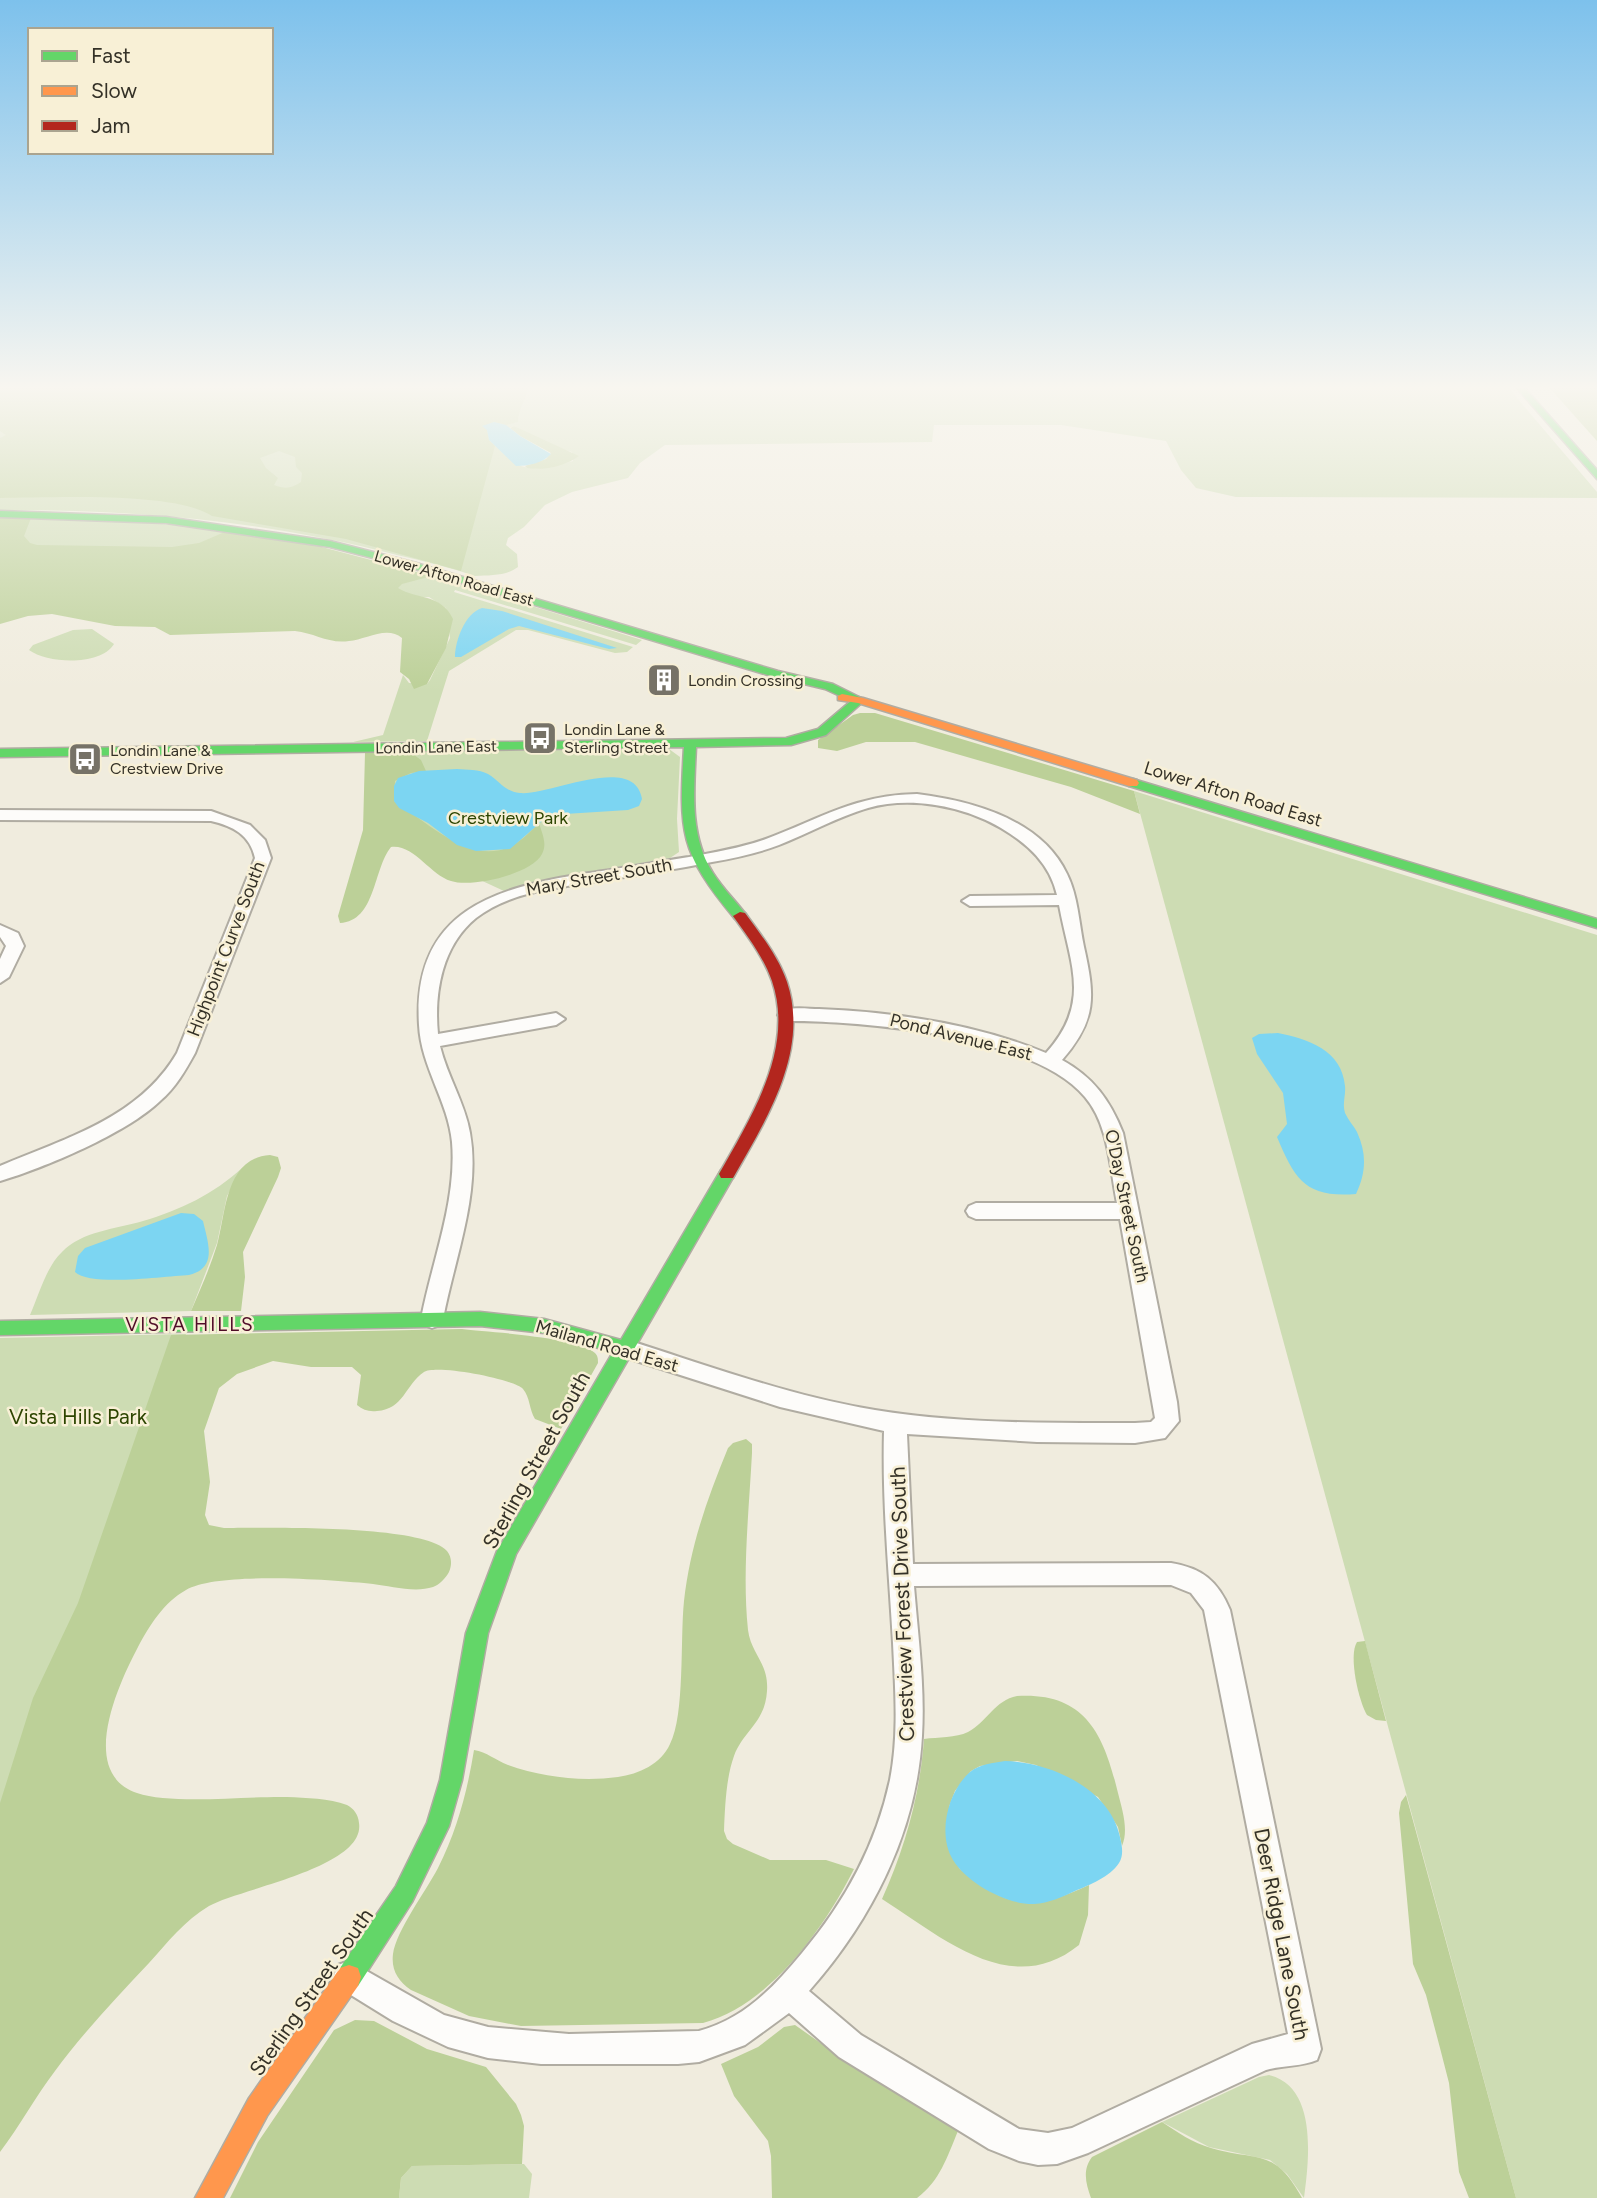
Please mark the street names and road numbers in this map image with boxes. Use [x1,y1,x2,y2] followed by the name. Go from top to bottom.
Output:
[372,546,536,610] street label: Lower Afton Road East
[375,736,497,758] street label: Londin Lane East
[1141,756,1325,832] street label: Lower Afton Road East
[524,853,674,901] street label: Mary Street South
[182,858,270,1040] street label: Highpoint Curve South
[887,1009,1035,1065] street label: Pond Avenue East
[1100,1127,1154,1285] street label: O'Day Street South
[533,1315,681,1377] street label: Mailand Road East
[477,1367,595,1553] street label: Sterling Street South
[885,1466,919,1742] street label: Crestview Forest Drive South
[1249,1826,1315,2042] street label: Deer Ridge Lane South
[244,1904,378,2080] street label: Sterling Street South

